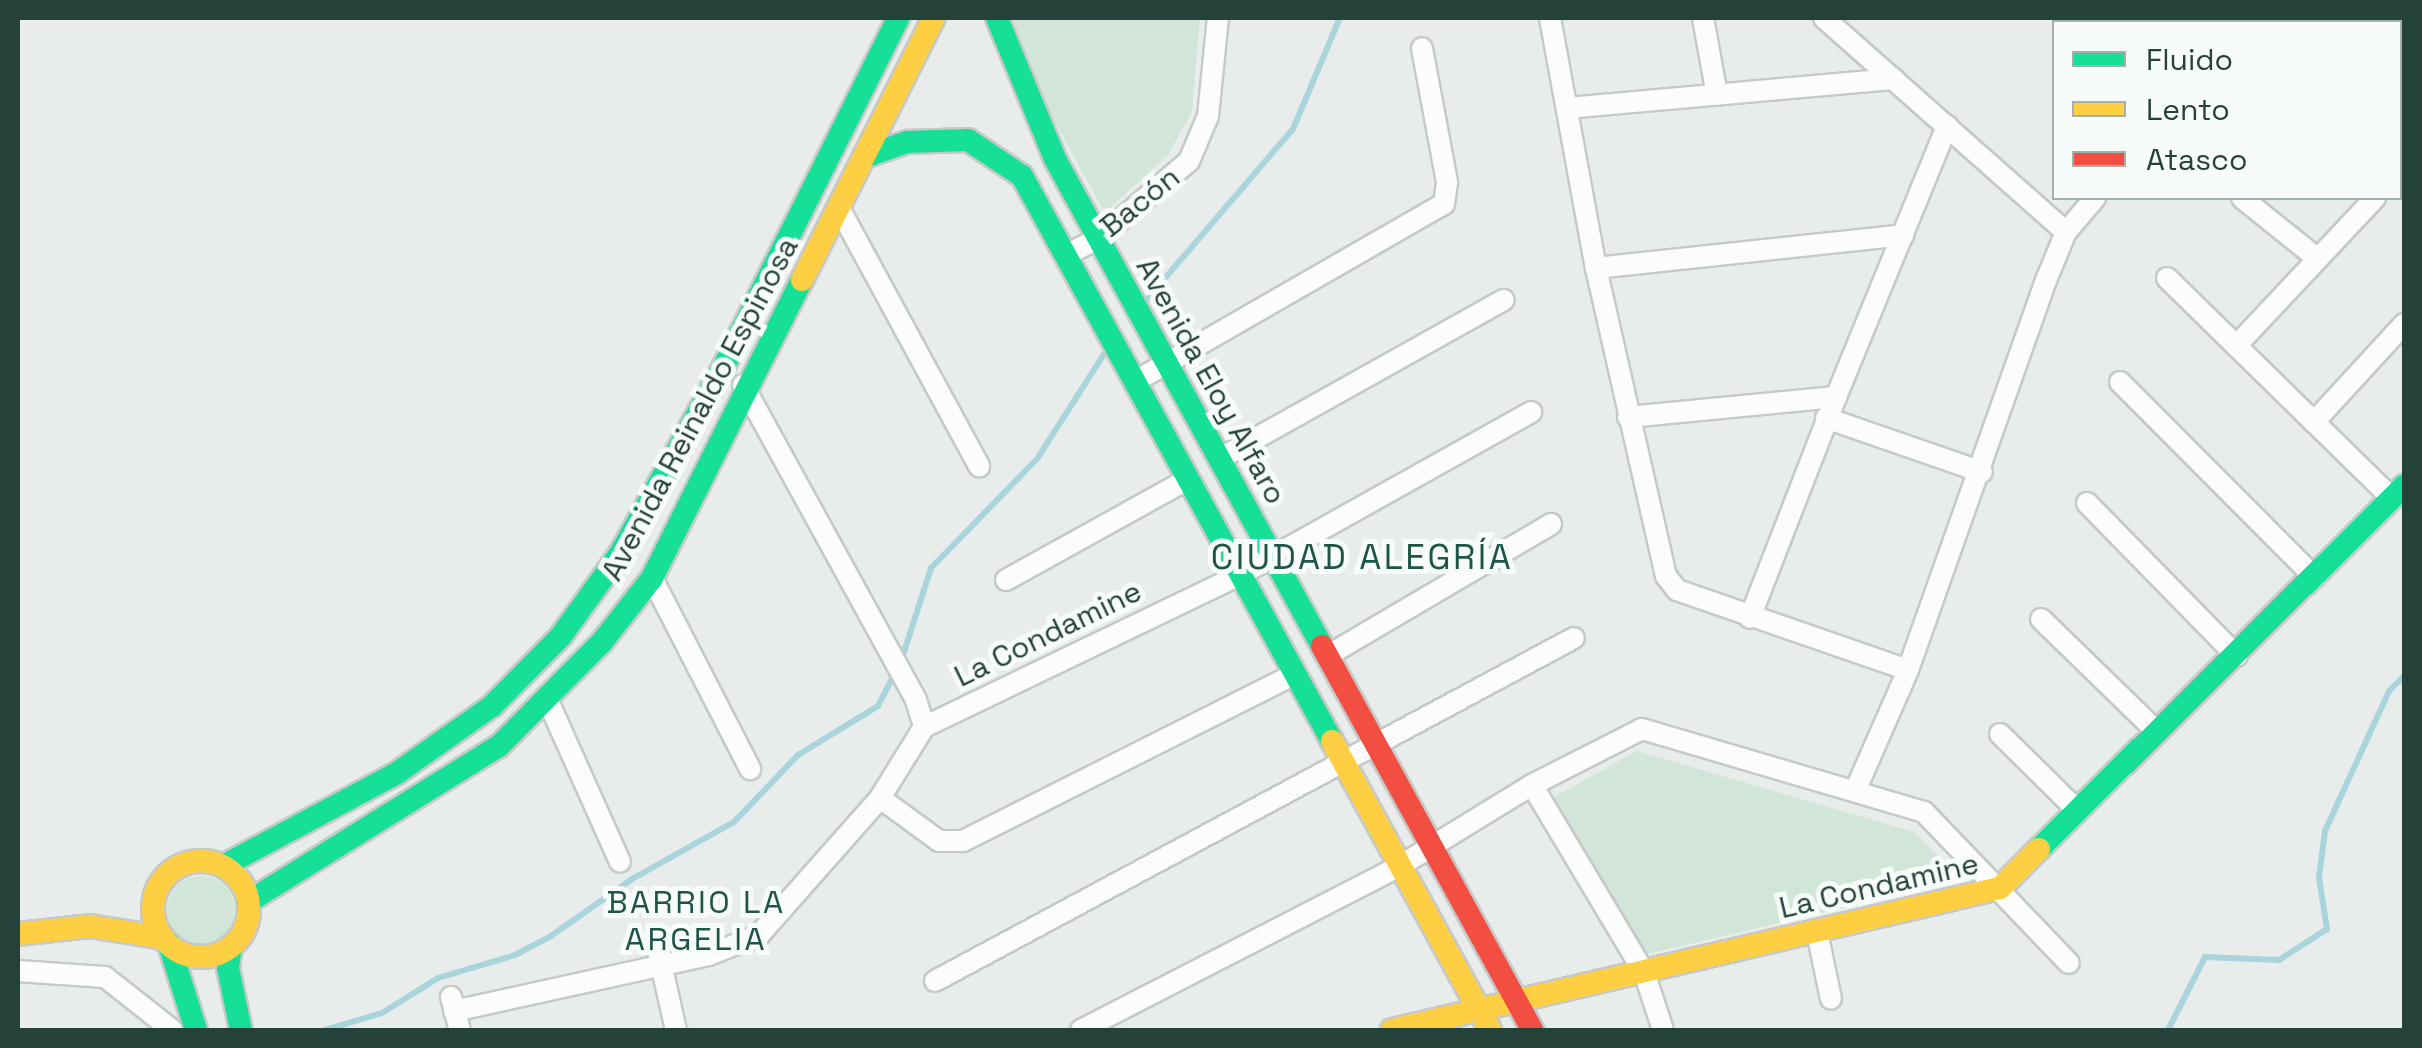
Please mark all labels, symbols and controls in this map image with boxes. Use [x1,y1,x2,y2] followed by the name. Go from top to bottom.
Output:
[2052,20,2402,200] legend
[2146,40,2233,79] text: Fluido
[2146,90,2230,129] text: Lento
[2146,140,2247,179] text: Atasco
[1093,159,1187,245] street label: Bacón
[594,231,806,587] street label: Avenida Reinaldo Espinosa
[1128,251,1294,511] street label: Avenida Eloy Alfaro
[1210,536,1514,578] district label: CIUDAD ALEGRÍA
[949,573,1147,695] street label: La Condamine
[1776,846,1982,926] street label: La Condamine
[606,884,786,959] district label: BARRIO LA ARGELIA

